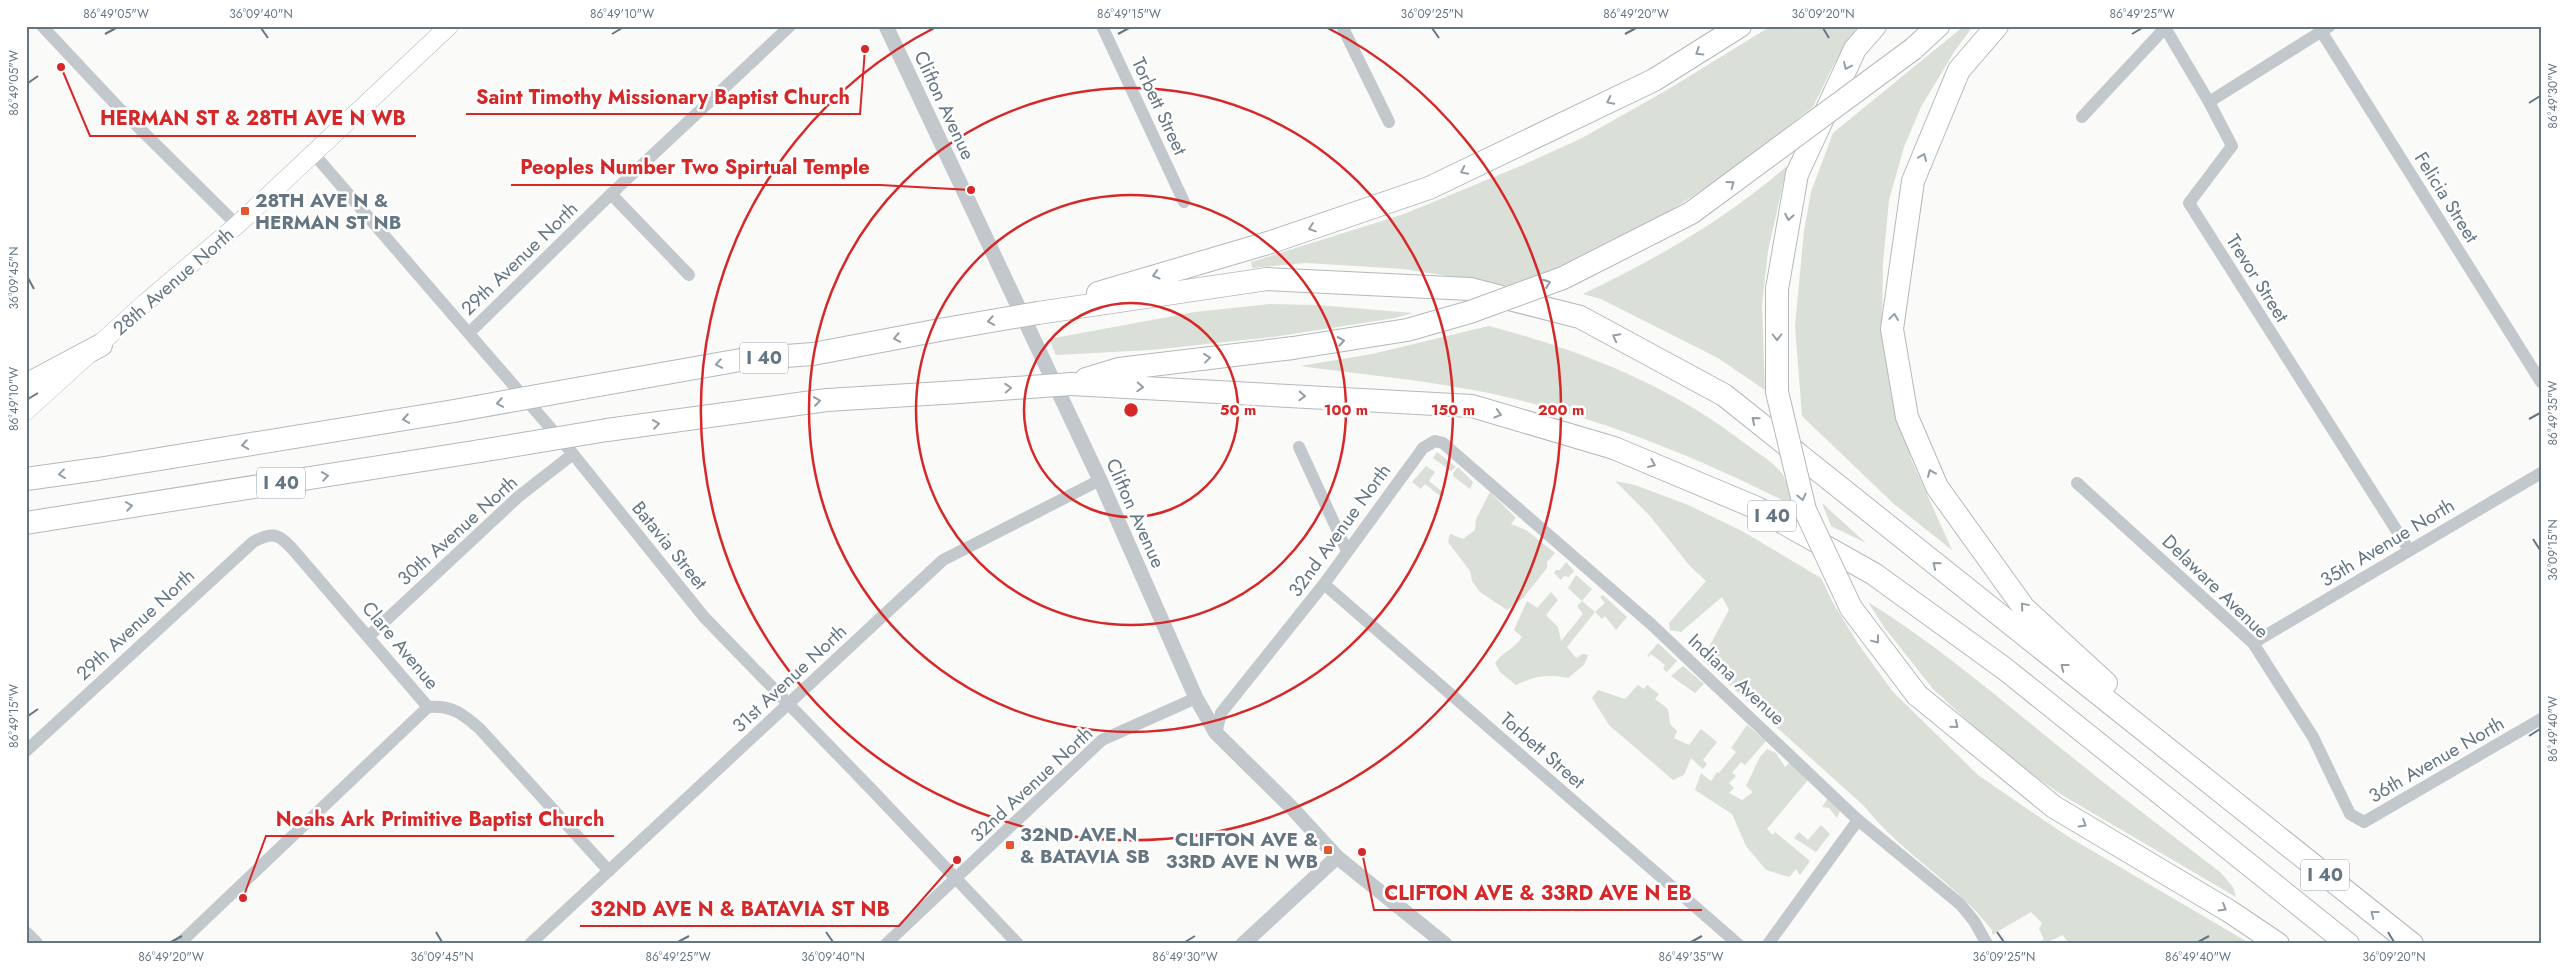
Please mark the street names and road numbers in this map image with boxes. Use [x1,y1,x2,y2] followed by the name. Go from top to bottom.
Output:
[907,46,982,164] street label: Clifton Avenue
[1125,53,1194,160] street label: Torbett Street
[2408,147,2485,248] street label: Felicia Street
[455,195,584,321] street label: 29th Avenue North
[107,221,240,342] street label: 28th Avenue North
[2220,229,2295,328] street label: Trevor Street
[740,342,788,373] road number: I 40
[1099,454,1172,573] street label: Clifton Avenue
[1282,458,1397,602] street label: 32nd Avenue North
[257,468,305,498] road number: I 40
[391,469,523,592] street label: 30th Avenue North
[2315,492,2460,593] street label: 35th Avenue North
[626,495,714,596] street label: Batavia Street
[1748,501,1796,532] road number: I 40
[2156,528,2275,645] street label: Delaware Avenue
[70,562,201,686] street label: 29th Avenue North
[356,595,446,695] street label: Clare Avenue
[726,618,853,739] street label: 31st Avenue North
[1682,627,1791,732] street label: Indiana Avenue
[1494,706,1591,795] street label: Torbett Street
[2363,710,2509,809] street label: 36th Avenue North
[964,720,1099,848] street label: 32nd Avenue North
[2301,860,2349,890] road number: I 40

